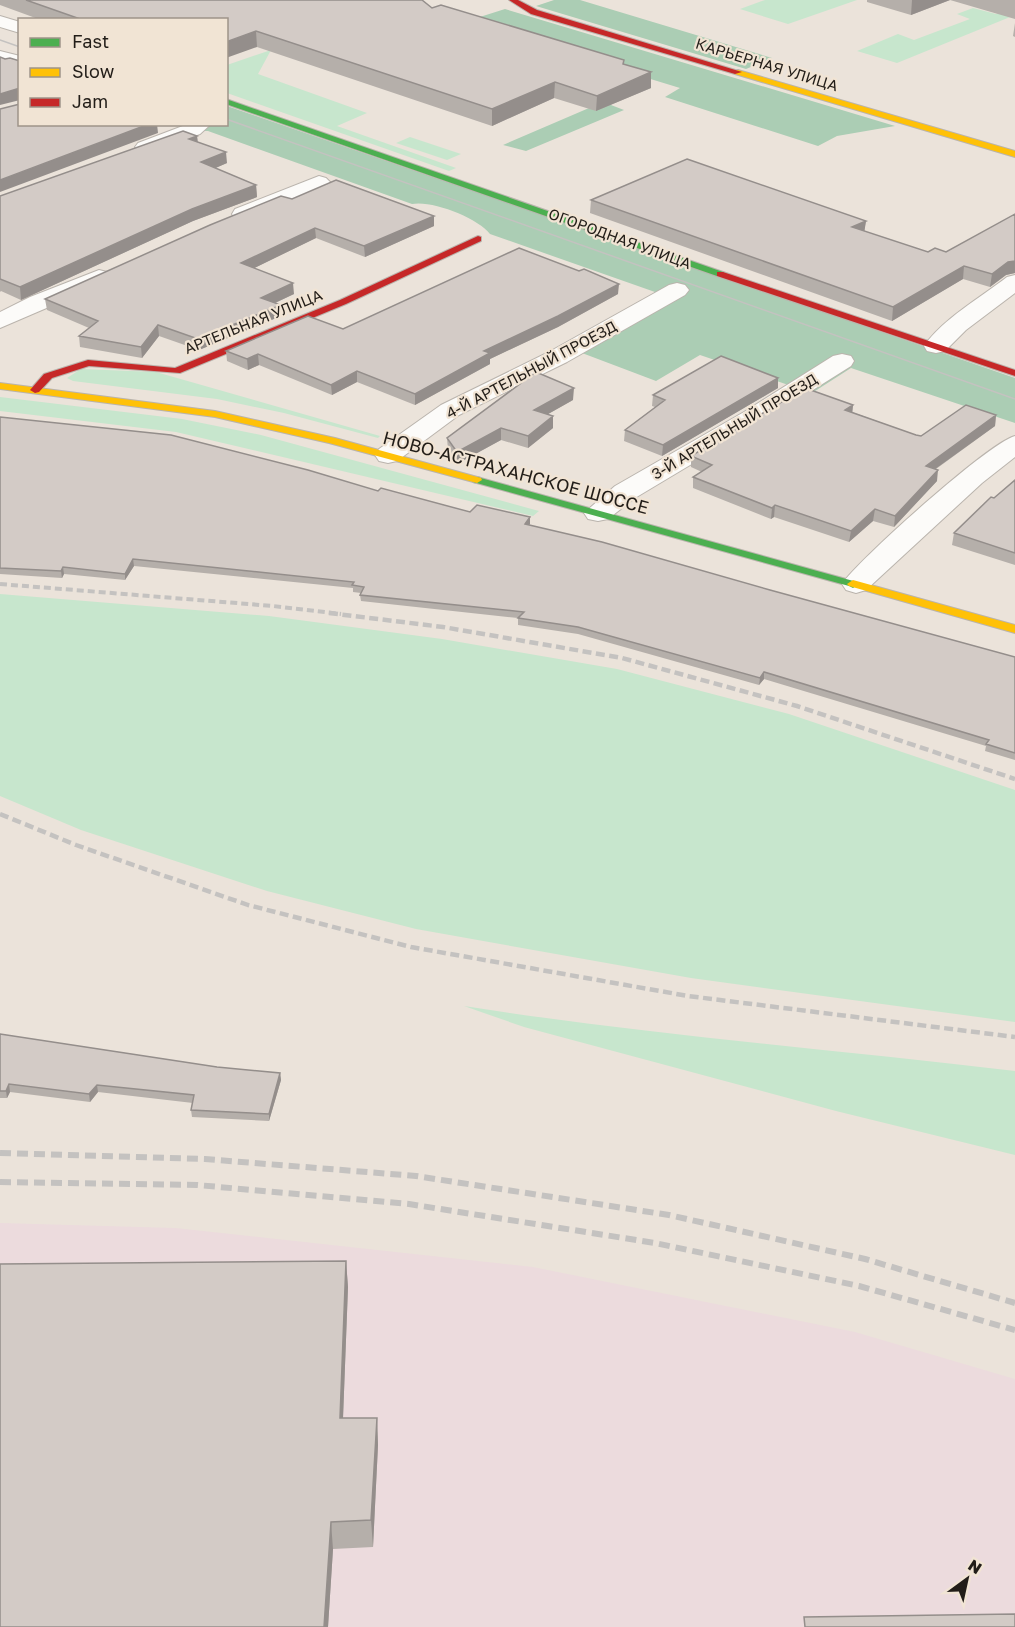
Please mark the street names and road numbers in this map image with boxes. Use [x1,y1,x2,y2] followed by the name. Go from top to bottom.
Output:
[694,34,840,94] street label: КАРЬЕРНАЯ УЛИЦА
[546,204,694,272] street label: ОГОРОДНАЯ УЛИЦА
[181,285,325,357] street label: АРТЕЛЬНАЯ УЛИЦА
[443,316,619,422] street label: 4-Й АРТЕЛЬНЫЙ ПРОЕЗД
[648,369,820,483] street label: 3-Й АРТЕЛЬНЫЙ ПРОЕЗД
[381,426,651,518] street label: НОВО-АСТРАХАНСКОЕ ШОССЕ

